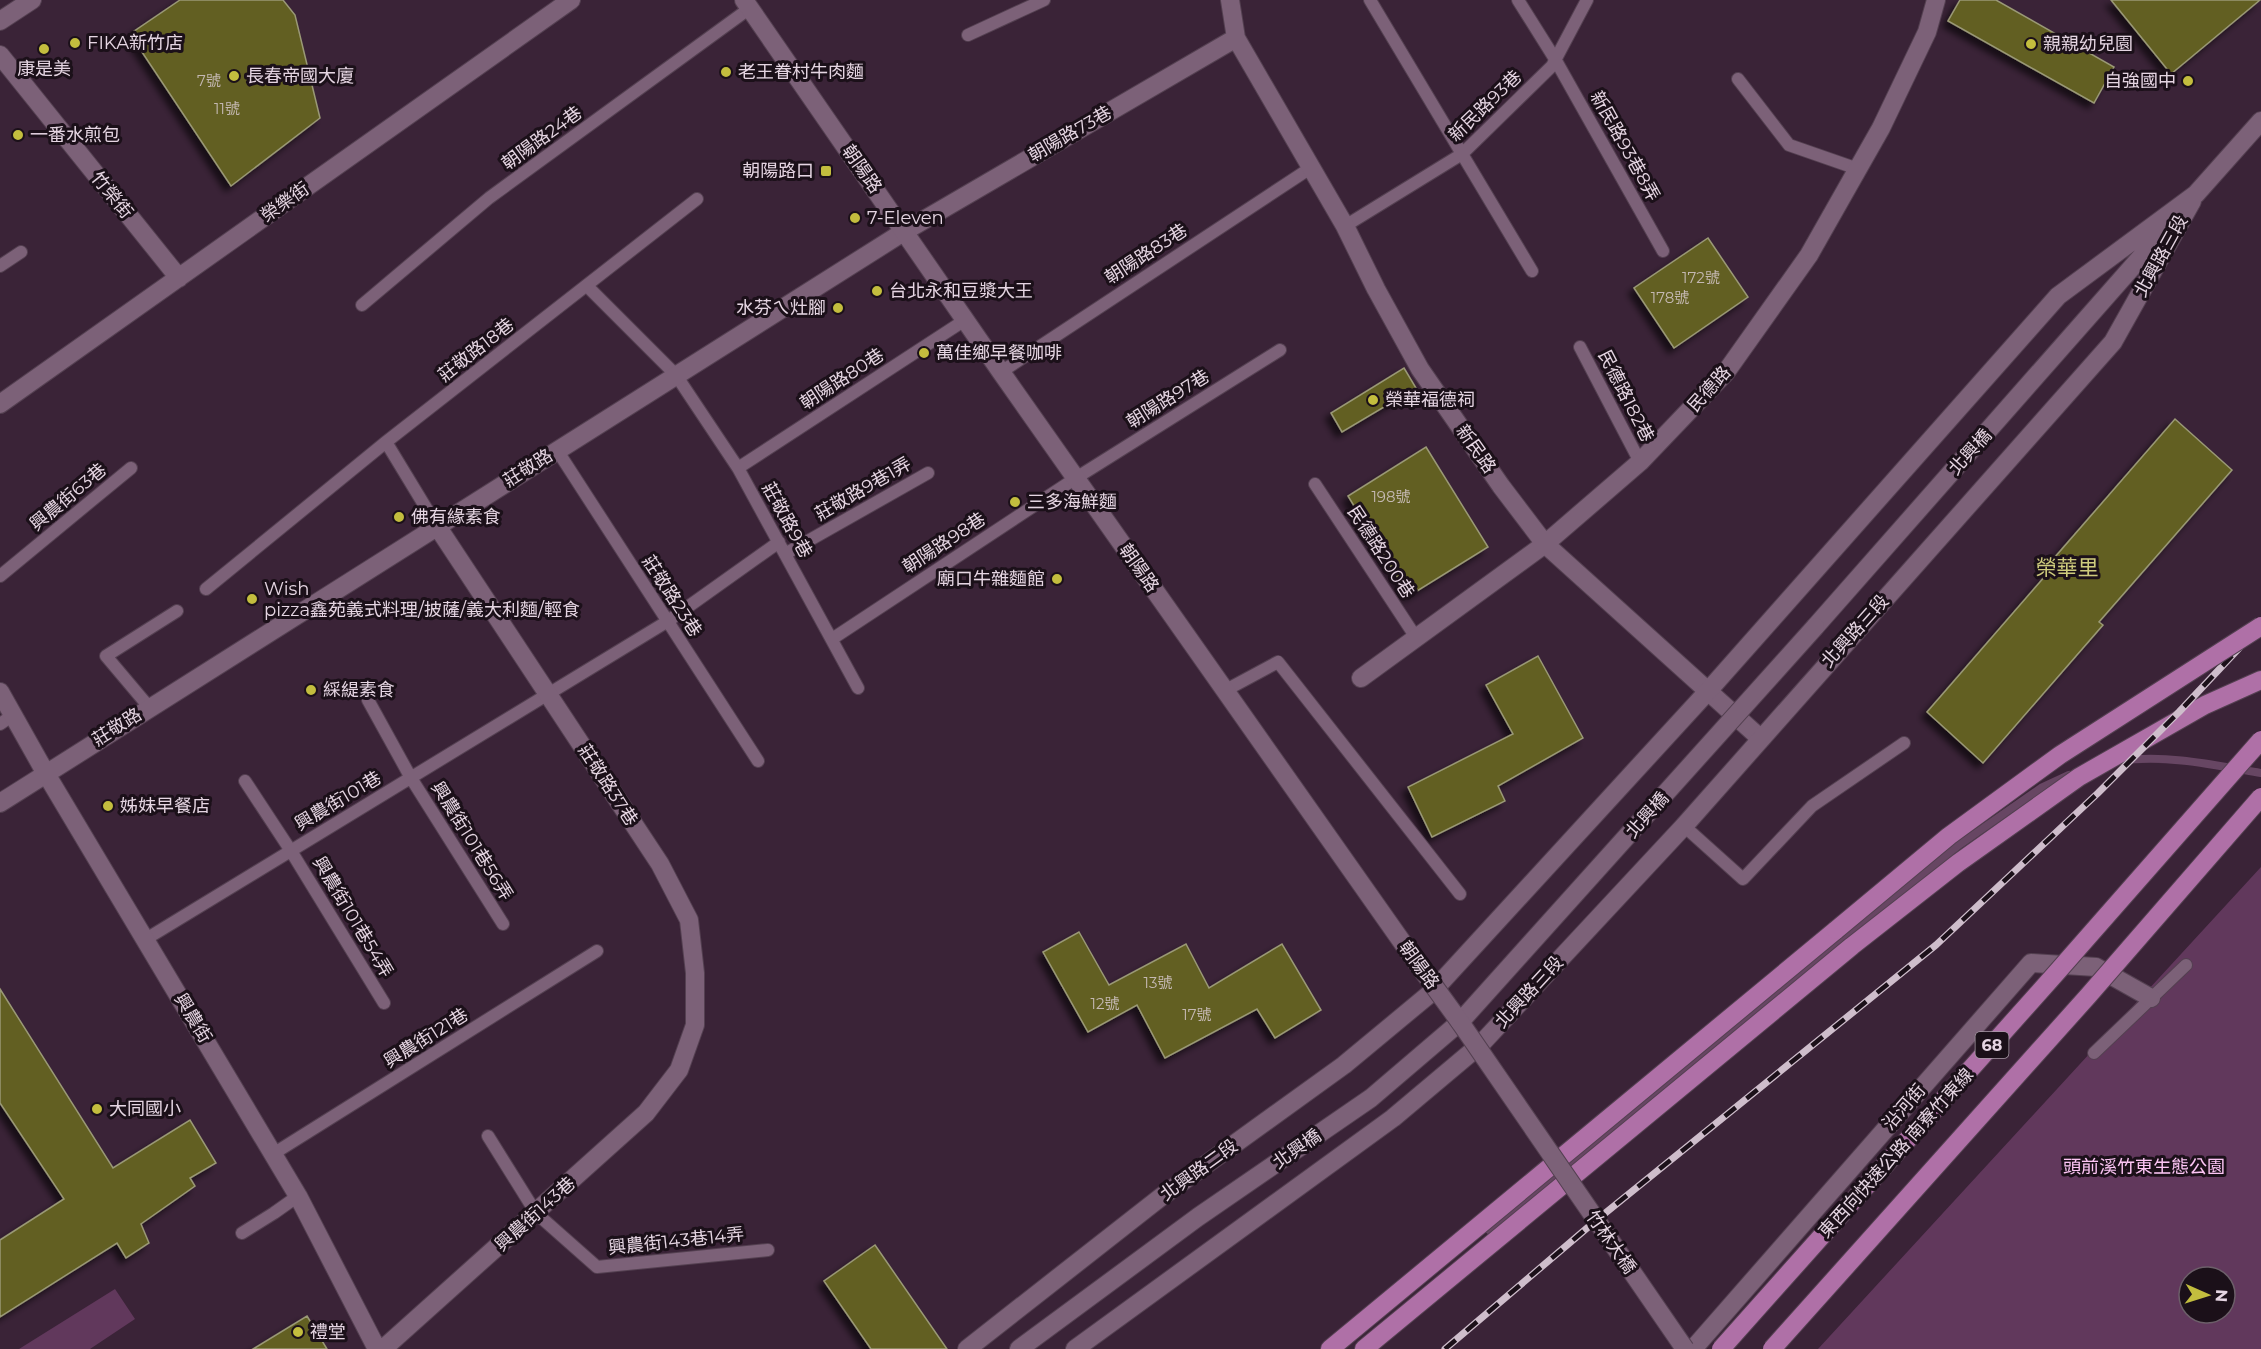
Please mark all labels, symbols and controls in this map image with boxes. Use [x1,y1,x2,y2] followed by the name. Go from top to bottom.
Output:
[87,32,183,54] place label: FIKA新竹店
[2043,33,2133,55] place label: 親親幼兒園
[68,36,82,50] marker: FIKA新竹店
[2024,37,2038,51] marker: 親親幼兒園
[37,42,51,56] marker: 康是美
[17,58,71,80] place label: 康是美
[738,61,864,83] place label: 老王眷村牛肉麵
[246,65,354,87] place label: 長春帝國大廈
[719,65,733,79] marker: 老王眷村牛肉麵
[1444,66,1526,146] street label: 新民路93巷
[227,69,241,83] marker: 長春帝國大廈
[2104,70,2176,92] place label: 自強國中
[197,71,221,90] house number: 7號
[2181,74,2195,88] marker: 自強國中
[1586,87,1664,205] street label: 新民路93巷8弄
[214,99,240,118] house number: 11號
[1024,101,1116,167] street label: 朝陽路73巷
[498,102,586,174] street label: 朝陽路24巷
[30,124,120,146] place label: 一番水煎包
[11,128,25,142] marker: 一番水煎包
[838,141,886,197] street label: 朝陽路
[742,160,814,182] place label: 朝陽路口
[819,164,833,178] marker: 朝陽路口
[86,167,138,223] street label: 竹榮街
[257,178,313,226] street label: 榮樂街
[867,207,944,229] place label: 7-Eleven
[848,211,862,225] marker: 7-Eleven
[2130,211,2192,301] street label: 北興路三段
[1101,219,1191,289] street label: 朝陽路83巷
[1682,268,1720,287] house number: 172號
[889,280,1033,302] place label: 台北永和豆漿大王
[870,284,884,298] marker: 台北永和豆漿大王
[1651,288,1689,307] house number: 178號
[736,297,826,319] place label: 水芬ㄟ灶腳
[831,301,845,315] marker: 水芬ㄟ灶腳
[434,314,518,386] street label: 莊敬路18巷
[936,342,1062,364] place label: 萬佳鄉早餐咖啡
[796,344,888,414] street label: 朝陽路80巷
[917,346,931,360] marker: 萬佳鄉早餐咖啡
[1593,346,1659,446] street label: 民德路182巷
[1683,362,1735,416] street label: 民德路
[1123,365,1213,433] street label: 朝陽路97巷
[1385,389,1475,411] place label: 榮華福德祠
[1366,393,1380,407] marker: 榮華福德祠
[1452,421,1500,477] street label: 新民路
[1944,425,1996,479] street label: 北興橋
[499,444,557,492] street label: 莊敬路
[811,453,915,525] street label: 莊敬路9巷1弄
[25,459,111,535] street label: 興農街63巷
[757,478,817,562] street label: 莊敬路9巷
[1371,487,1411,506] house number: 198號
[1027,491,1117,513] place label: 三多海鮮麵
[1008,495,1022,509] marker: 三多海鮮麵
[1343,502,1419,602] street label: 民德路200巷
[411,506,501,528] place label: 佛有緣素食
[898,508,990,578] street label: 朝陽路98巷
[392,510,406,524] marker: 佛有緣素食
[1115,540,1163,596] street label: 朝陽路
[638,551,706,641] street label: 莊敬路23巷
[2036,555,2099,580] district label: 榮華里
[937,568,1045,590] place label: 廟口牛雜麵館
[1050,572,1064,586] marker: 廟口牛雜麵館
[264,578,580,621] place label: Wish pizza鑫苑義式料理/披薩/義大利麵/輕食
[1817,590,1893,672] street label: 北興路三段
[245,592,259,606] marker: Wish pizza鑫苑義式料理/披薩/義大利麵/輕食
[323,679,395,701] place label: 綵緹素食
[304,683,318,697] marker: 綵緹素食
[88,703,146,751] street label: 莊敬路
[574,740,642,830] street label: 莊敬路37巷
[291,767,385,835] street label: 興農街101巷
[427,777,517,905] street label: 興農街101巷56弄
[1621,788,1673,842] street label: 北興橋
[120,795,210,817] place label: 姊妹早餐店
[101,799,115,813] marker: 姊妹早餐店
[308,853,398,981] street label: 興農街101巷54弄
[1394,937,1444,993] street label: 朝陽路
[1490,952,1568,1032] street label: 北興路三段
[1144,973,1172,992] house number: 13號
[170,989,216,1047] street label: 興農街
[1091,994,1119,1013] house number: 12號
[380,1003,472,1073] street label: 興農街121巷
[1182,1005,1212,1024] house number: 17號
[1976,1032,2008,1058] road number: 68
[1814,1064,1978,1242] street label: 東西向快速公路 南寮竹東線
[1878,1079,1930,1135] street label: 沿河街
[109,1098,181,1120] place label: 大同國小
[90,1102,104,1116] marker: 大同國小
[1269,1125,1325,1173] street label: 北興橋
[1156,1135,1242,1205] street label: 北興路二段
[2063,1156,2225,1178] park label: 頭前溪竹東生態公園
[490,1172,580,1256] street label: 興農街143巷
[1581,1206,1641,1278] street label: 竹林大橋
[607,1223,745,1259] street label: 興農街143巷14弄
[2177,1265,2237,1325] north arrow
[2212,1289,2231,1303] text: N
[310,1321,346,1343] place label: 禮堂
[291,1325,305,1339] marker: 禮堂

